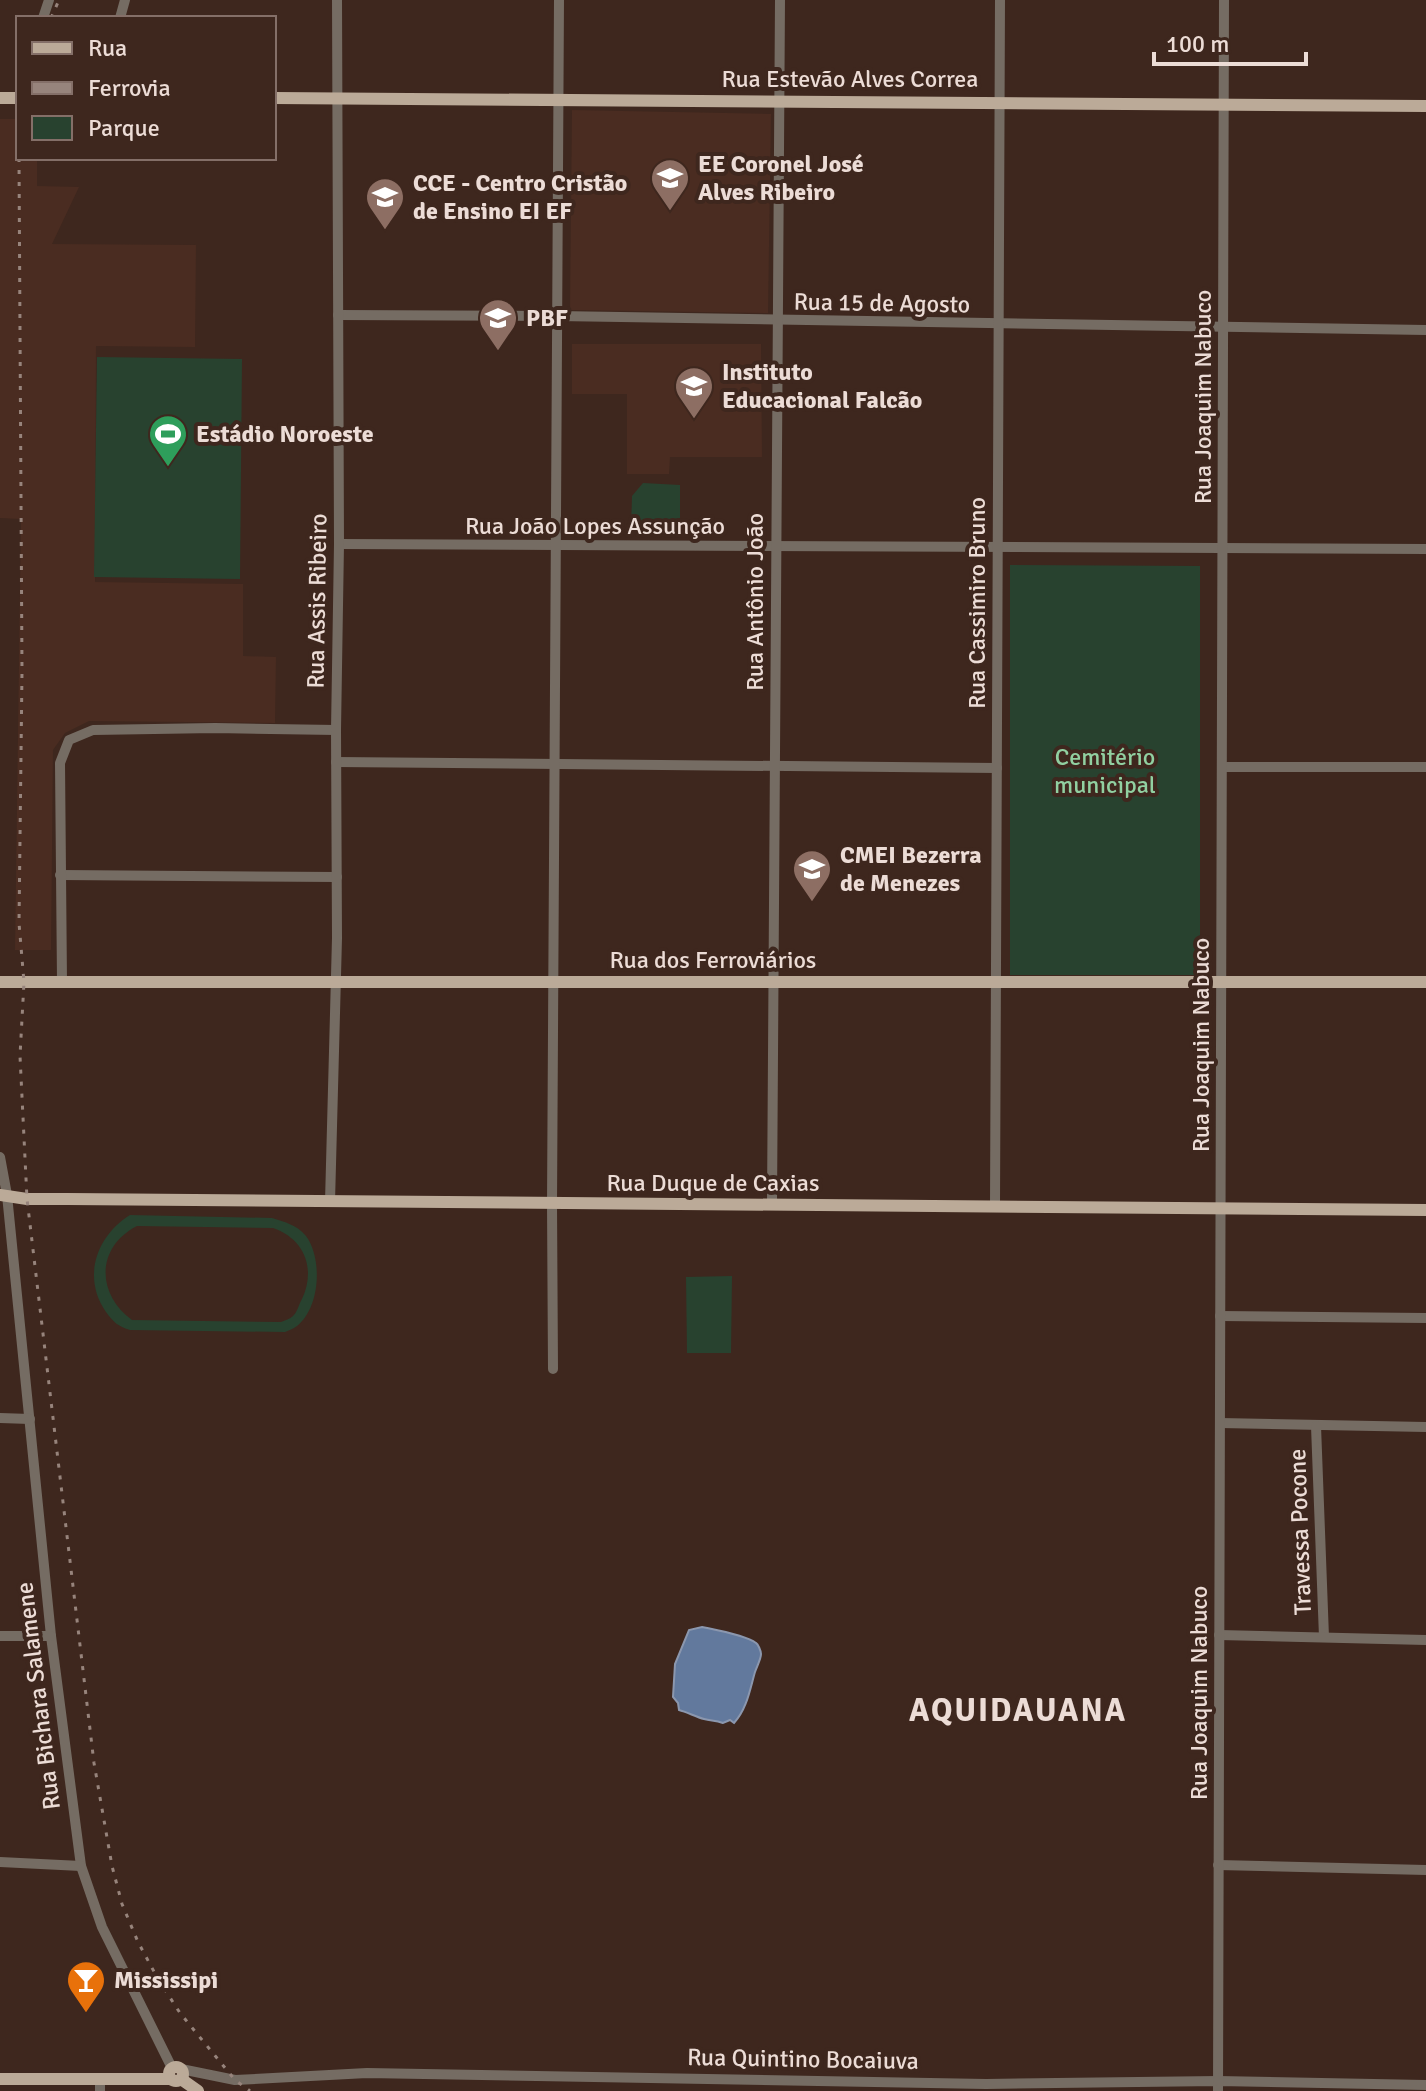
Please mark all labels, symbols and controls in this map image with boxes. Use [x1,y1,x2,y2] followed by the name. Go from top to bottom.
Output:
[16,16,276,160] legend
[1154,16,1306,66] scale bar
[1166,29,1229,59] text: 100 m
[88,33,127,63] text: Rua
[722,64,979,94] street label: Rua Estevão Alves Correa
[88,73,171,103] text: Ferrovia
[88,113,160,143] text: Parque
[698,149,864,207] place label: EE Coronel José Alves Ribeiro
[649,157,691,212] school or university icon: EE Coronel José Alves Ribeiro
[413,168,627,226] place label: CCE - Centro Cristão de Ensino EI EF
[364,176,406,231] school or university icon: CCE - Centro Cristão de Ensino EI EF
[793,286,971,320] street label: Rua 15 de Agosto
[1188,290,1218,504] street label: Rua Joaquim Nabuco
[477,297,519,352] school or university icon: PBF
[526,303,568,333] place label: PBF
[722,357,922,415] place label: Instituto Educacional Falcão
[673,365,715,420] school or university icon: Instituto Educacional Falcão
[147,413,189,468] sports icon: Estádio Noroeste
[196,419,374,449] place label: Estádio Noroeste
[962,497,992,709] street label: Rua Cassimiro Bruno
[465,511,725,541] street label: Rua João Lopes Assunção
[300,513,334,689] street label: Rua Assis Ribeiro
[740,513,770,691] street label: Rua Antônio João
[1054,742,1156,800] park label: Cemitério municipal
[840,840,982,898] place label: CMEI Bezerra de Menezes
[791,848,833,903] school or university icon: CMEI Bezerra de Menezes
[1186,938,1216,1152] street label: Rua Joaquim Nabuco
[610,945,816,975] street label: Rua dos Ferroviários
[606,1168,820,1198] street label: Rua Duque de Caxias
[1282,1448,1318,1616] street label: Travessa Pocone
[9,1580,67,1812] street label: Rua Bichara Salamene
[1184,1586,1214,1800] street label: Rua Joaquim Nabuco
[909,1691,1127,1730] district label: AQUIDAUANA
[65,1959,107,2014] bar icon: Mississipi
[114,1965,218,1995] place label: Mississipi
[687,2042,919,2076] street label: Rua Quintino Bocaiuva

